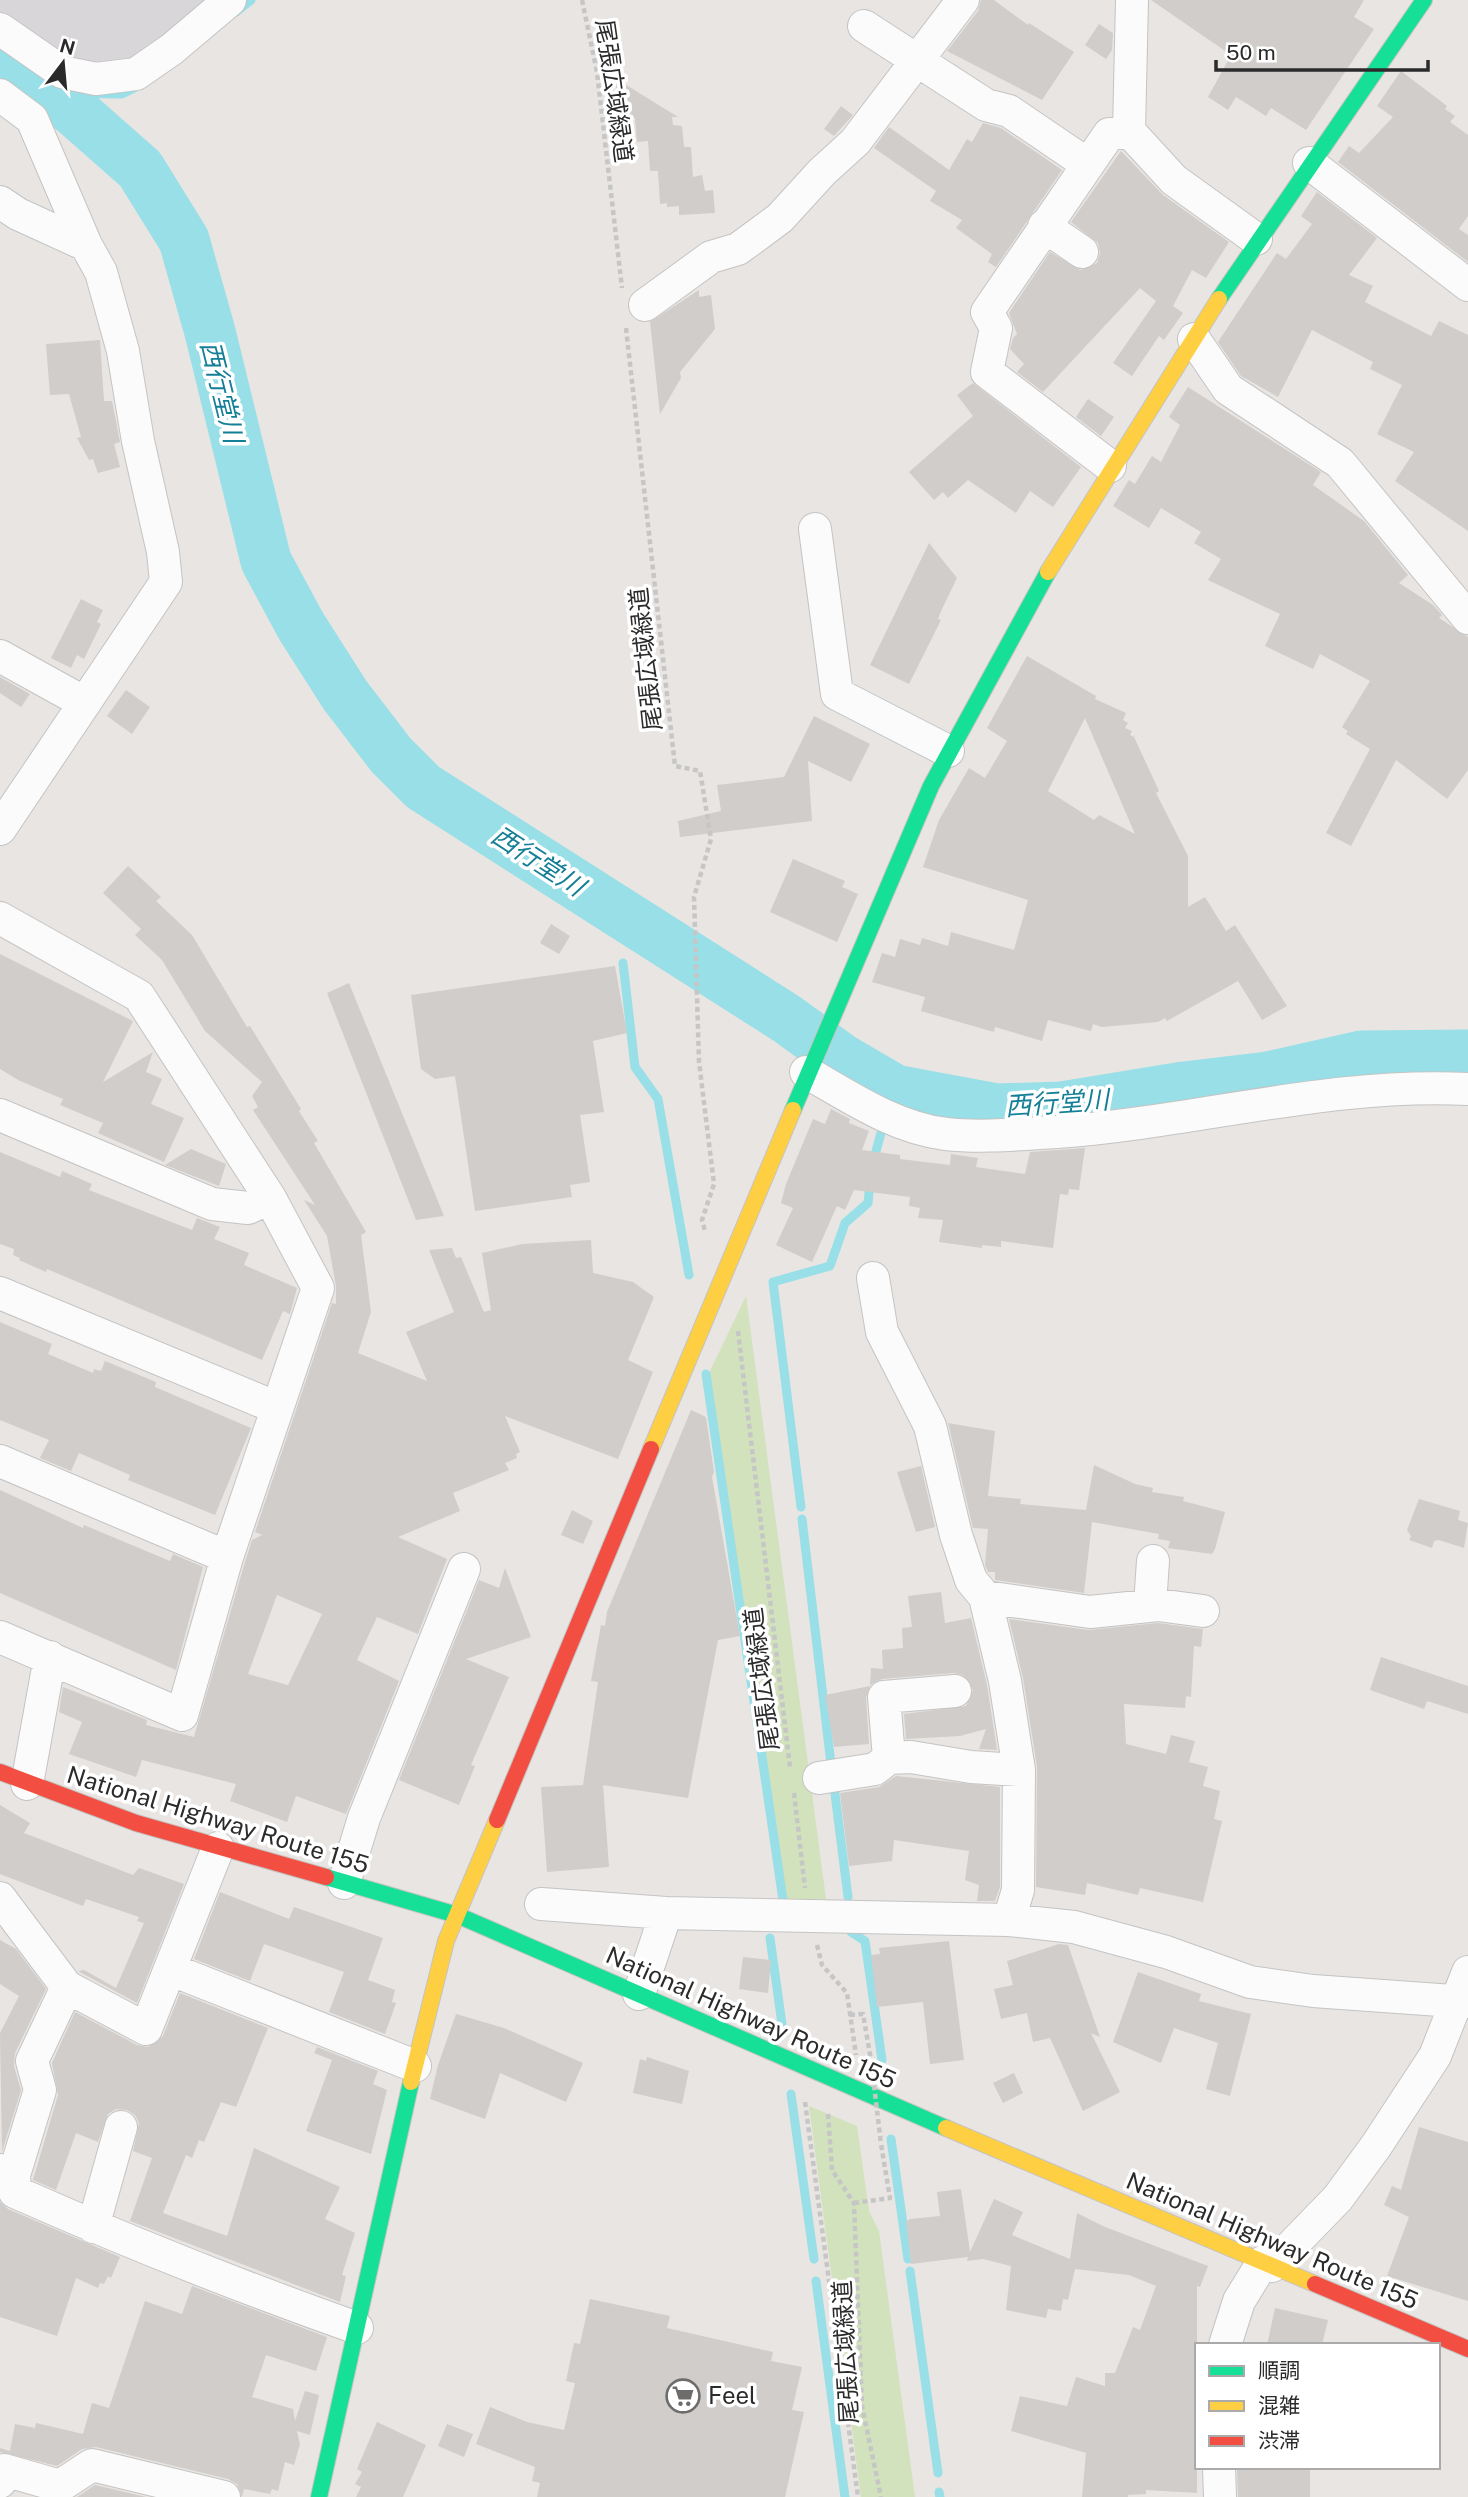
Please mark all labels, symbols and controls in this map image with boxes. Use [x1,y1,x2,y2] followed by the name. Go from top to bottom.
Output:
[591,18,639,164] street label: 尾張広域緑道
[28,28,98,98] north arrow
[1216,28,1428,72] scale bar
[58,34,78,59] text: N
[1226,40,1276,65] text: 50 m
[195,338,251,449] water label: 西行堂川
[624,586,666,732] street label: 尾張広域緑道
[486,819,593,904] water label: 西行堂川
[1004,1083,1113,1122] water label: 西行堂川
[738,1606,784,1752] street label: 尾張広域緑道
[64,1760,373,1878] street label: National Highway Route 155
[602,1940,901,2094] street label: National Highway Route 155
[1122,2166,1423,2314] street label: National Highway Route 155
[827,2279,863,2425] street label: 尾張広域緑道
[1195,2343,1440,2469] legend
[1258,2358,1300,2383] text: 順調
[664,2377,702,2415] supermarket icon: Feel
[708,2381,756,2409] place label: Feel
[1258,2393,1300,2418] text: 混雑
[1258,2428,1300,2453] text: 渋滞

